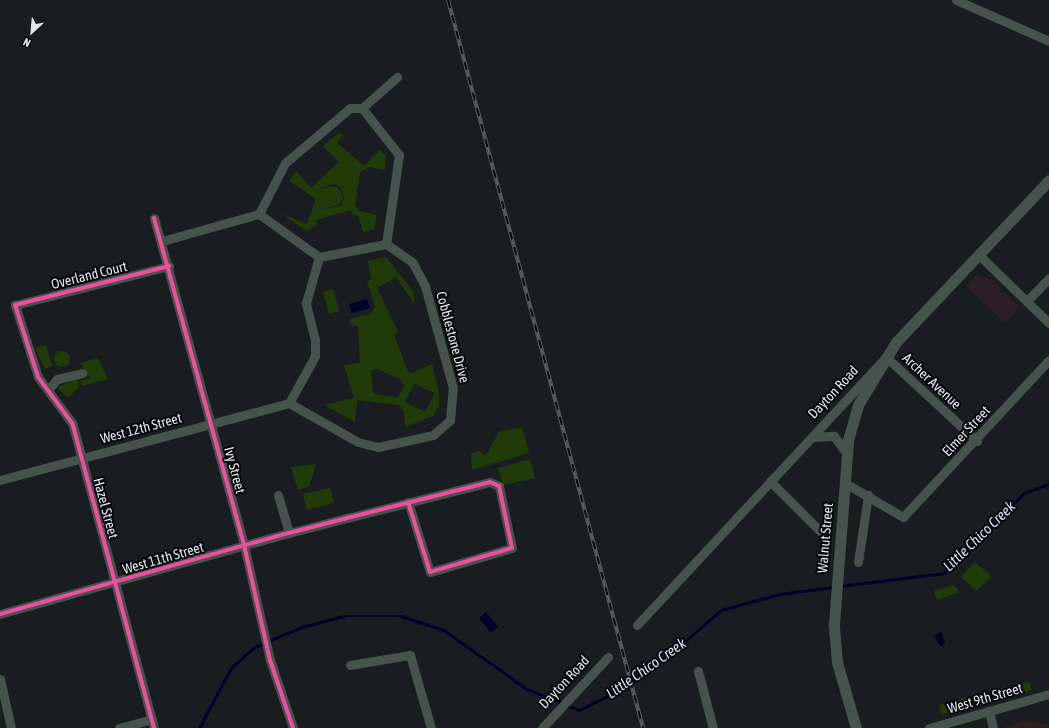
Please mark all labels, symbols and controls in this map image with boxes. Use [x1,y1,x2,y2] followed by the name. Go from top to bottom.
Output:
[12,12,52,52] north arrow
[21,36,32,50] text: N
[49,257,129,293] street label: Overland Court
[433,290,473,384] street label: Cobblestone Drive
[899,350,965,412] street label: Archer Avenue
[804,362,862,422] street label: Dayton Road
[938,402,994,460] street label: Elmer Street
[98,409,184,447] street label: West 12th Street
[221,445,249,495] street label: Ivy Street
[90,476,122,540] street label: Hazel Street
[939,497,1019,575] water label: Little Chico Creek
[814,502,836,574] street label: Walnut Street
[121,538,205,578] street label: West 11th Street
[603,634,689,702] water label: Little Chico Creek
[535,652,593,712] street label: Dayton Road
[946,679,1024,717] street label: West 9th Street

